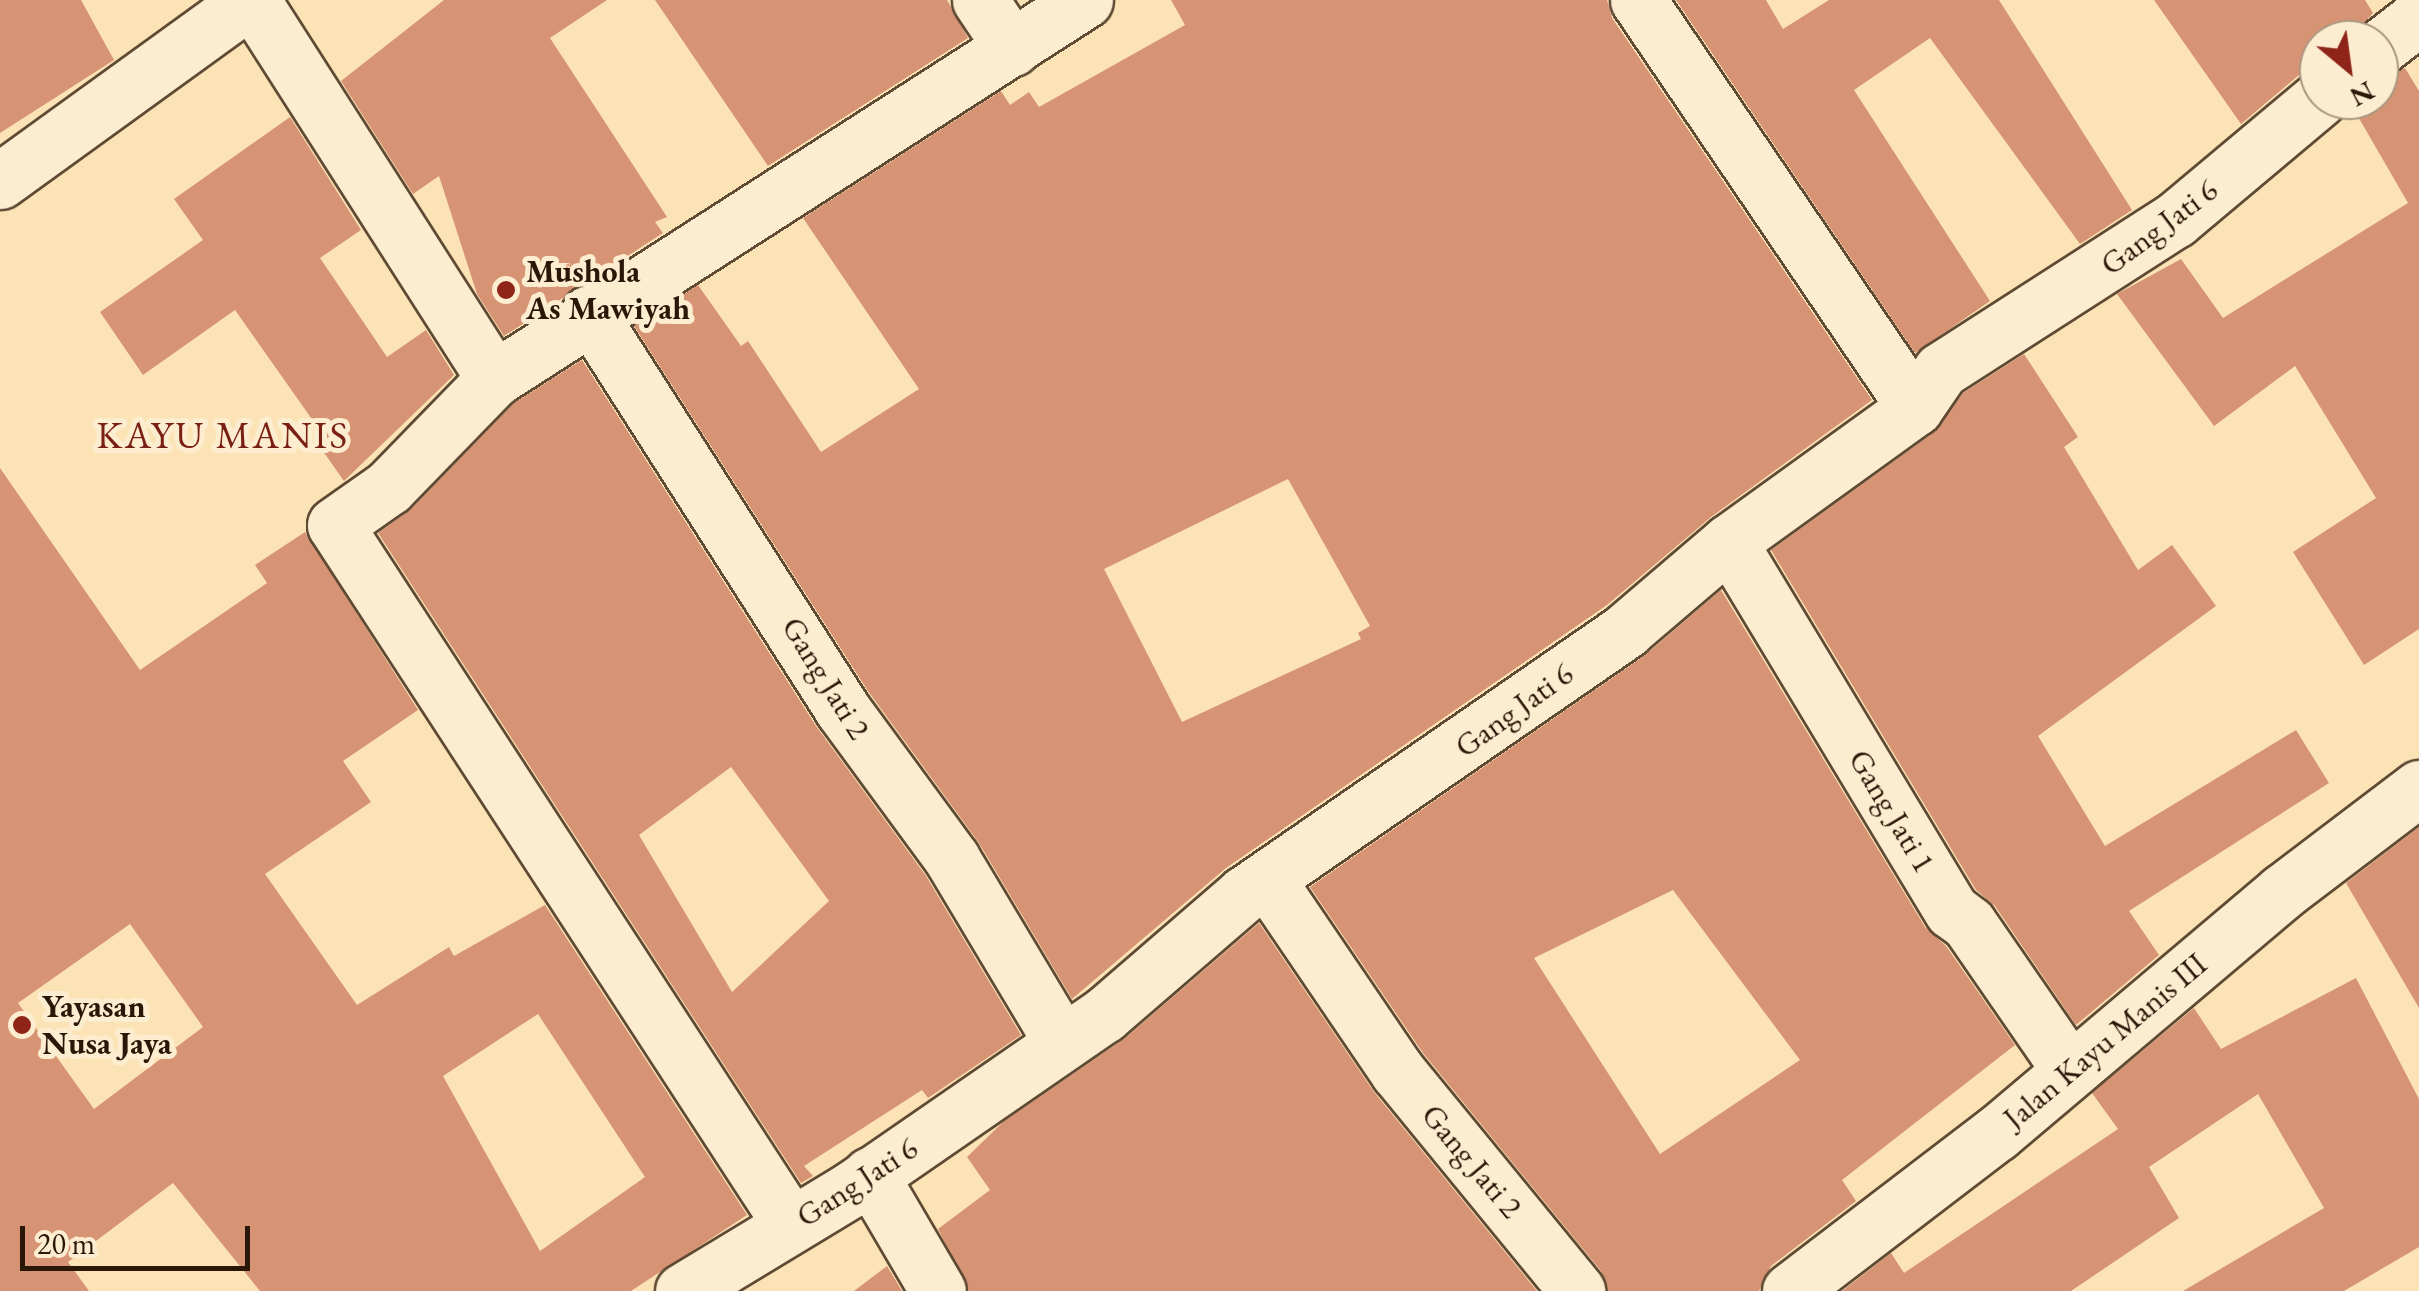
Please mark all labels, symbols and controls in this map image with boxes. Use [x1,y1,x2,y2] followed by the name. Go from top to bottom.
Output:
[2299,20,2399,120] north arrow
[2344,73,2381,116] text: N
[2093,171,2225,283] street label: Gang Jati 6
[526,253,690,328] place label: Mushola As Mawiyah
[495,279,517,301] marker: Mushola As Mawiyah
[96,412,350,458] district label: KAYU MANIS
[774,610,878,746] street label: Gang Jati 2
[1447,654,1581,766] street label: Gang Jati 6
[1840,743,1944,879] street label: Gang Jati 1
[1995,945,2215,1137] street label: Jalan Kayu Manis III
[42,988,172,1063] place label: Yayasan Nusa Jaya
[11,1014,33,1036] marker: Yayasan Nusa Jaya
[1413,1096,1531,1226] street label: Gang Jati 2
[789,1129,925,1235] street label: Gang Jati 6
[25,1206,255,1268] scale bar
[37,1224,95,1263] text: 20 m

